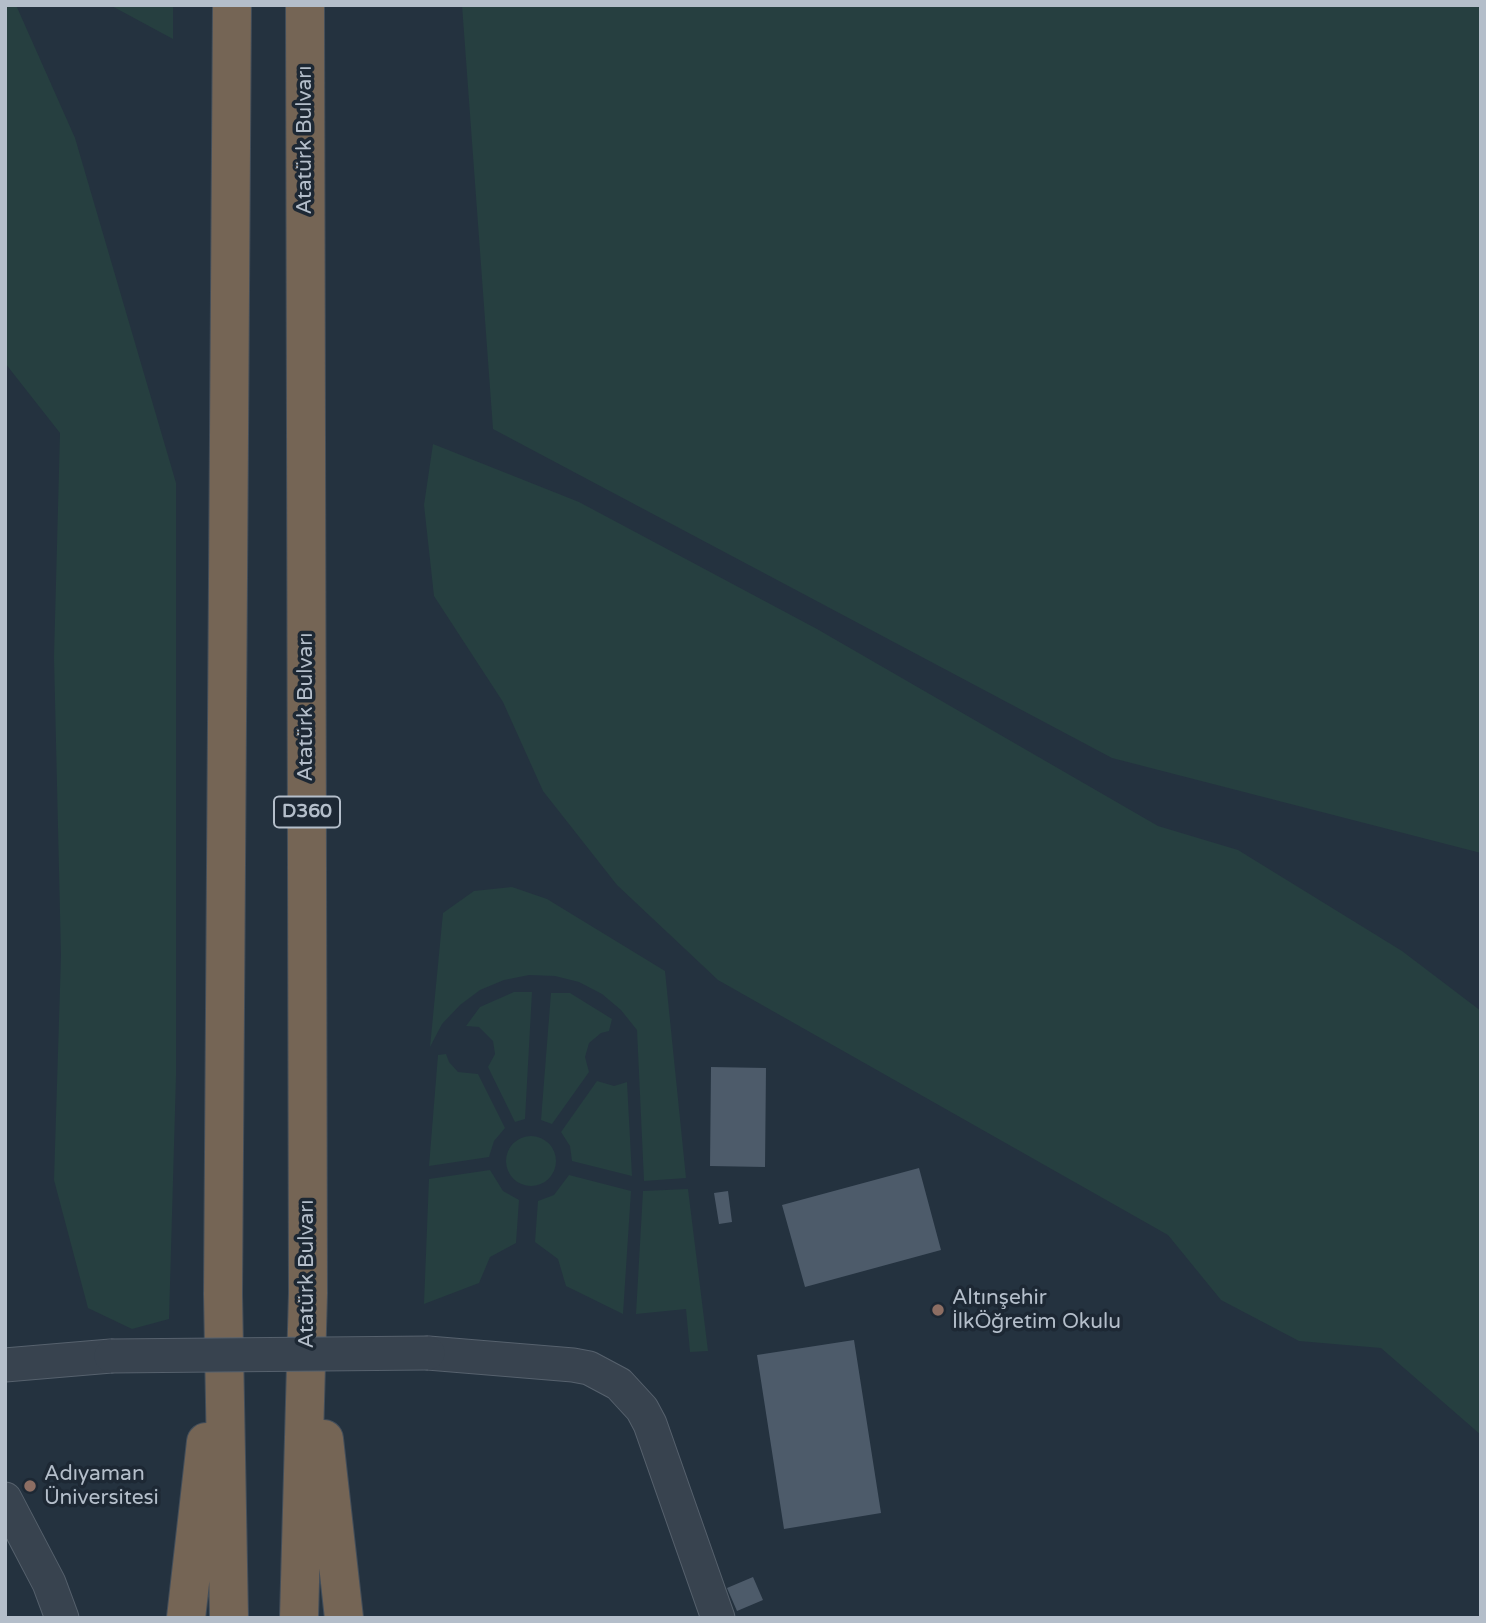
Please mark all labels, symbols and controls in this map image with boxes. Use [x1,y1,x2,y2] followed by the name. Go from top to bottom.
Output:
[292,65,318,215] street label: Atatürk Bulvarı
[293,632,319,782] street label: Atatürk Bulvarı
[274,796,340,828] road number: D360
[294,1199,320,1349] street label: Atatürk Bulvarı
[952,1285,1121,1335] place label: Altınşehir İlkÖğretim Okulu
[930,1302,946,1318] marker: Altınşehir İlkÖğretim Okulu
[44,1461,159,1511] place label: Adıyaman Üniversitesi
[22,1478,38,1494] marker: Adıyaman Üniversitesi

